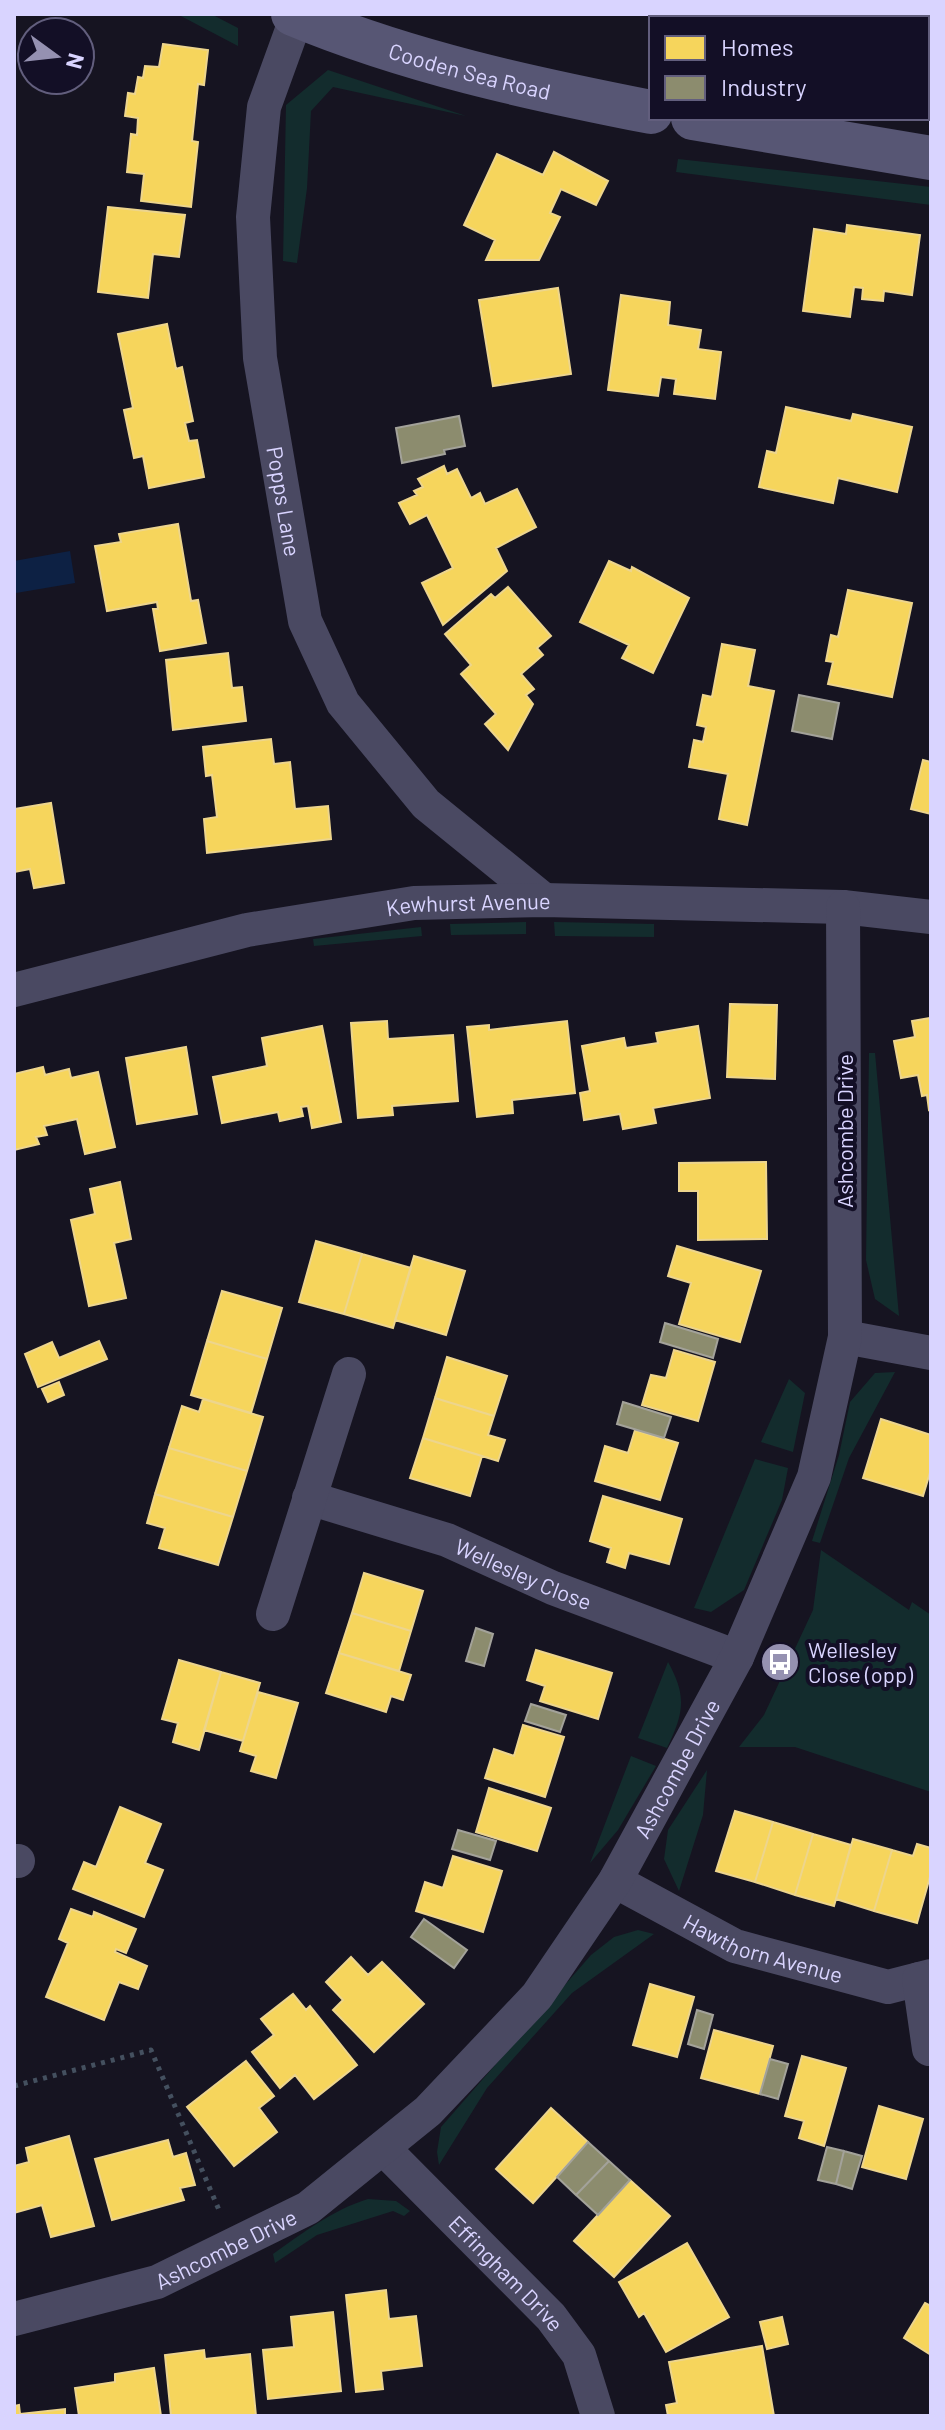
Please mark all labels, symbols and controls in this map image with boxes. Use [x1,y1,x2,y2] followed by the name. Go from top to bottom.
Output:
[16,16,96,96] north arrow
[649,16,929,120] legend
[721,32,794,61] text: Homes
[386,37,553,104] street label: Cooden Sea Road
[62,51,91,72] text: N
[721,72,807,101] text: Industry
[262,444,307,558] street label: Popps Lane
[384,887,551,920] street label: Kewhurst Avenue
[831,1054,857,1208] street label: Ashcombe Drive
[451,1533,595,1614] street label: Wellesley Close
[808,1636,913,1687] place label: Wellesley Close (opp)
[759,1641,801,1683] bus stop icon: Wellesley Close (opp)
[628,1694,725,1842] street label: Ashcombe Drive
[679,1908,846,1987] street label: Hawthorn Avenue
[151,2203,301,2294] street label: Ashcombe Drive
[444,2210,570,2336] street label: Effingham Drive

